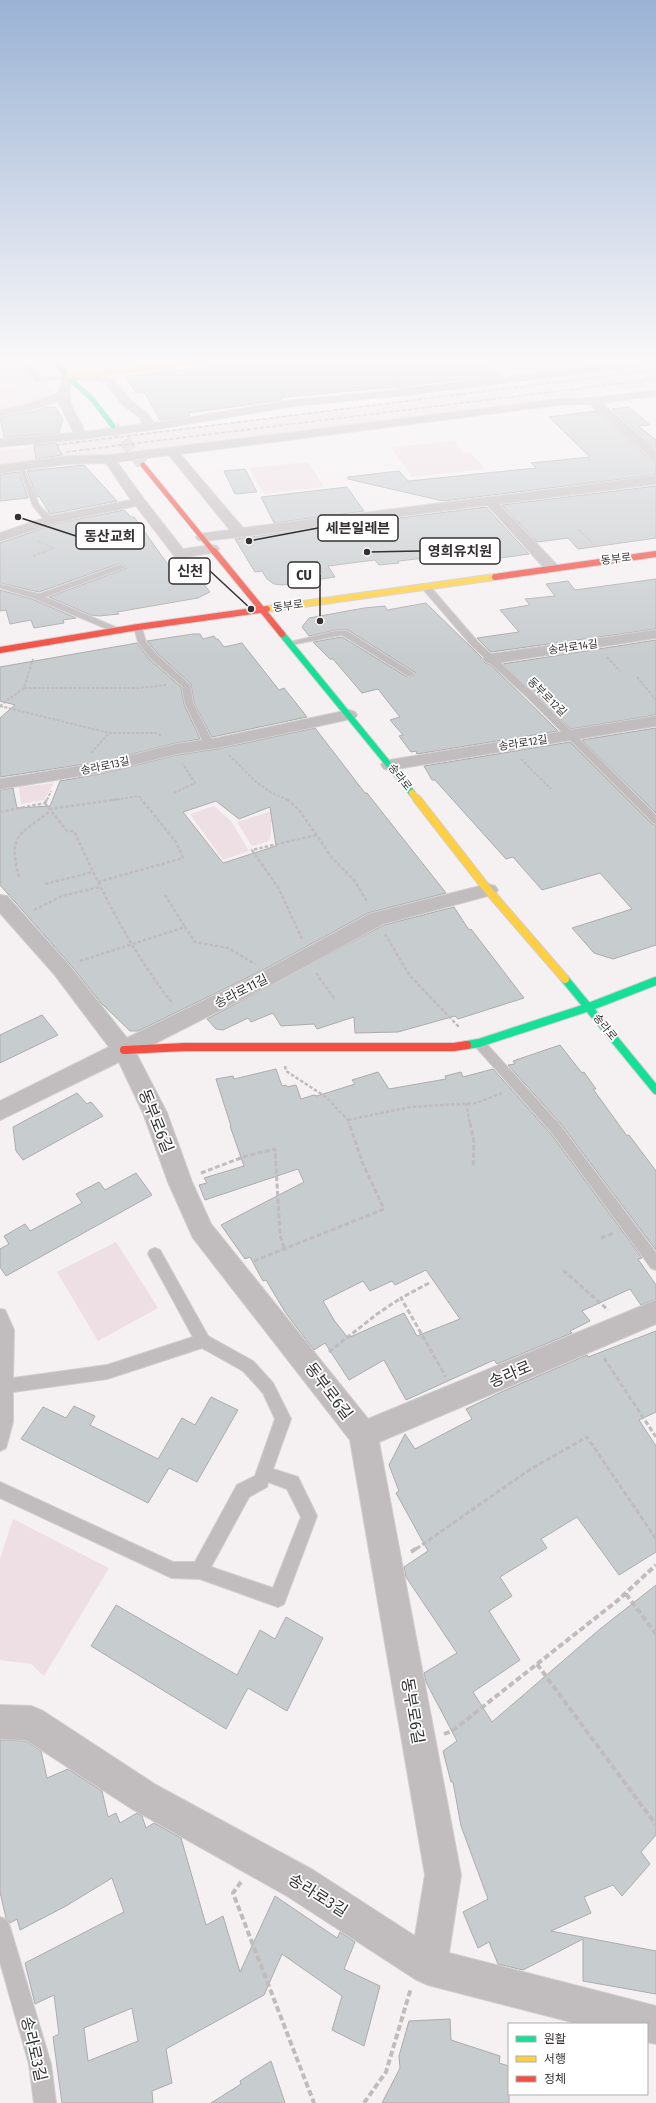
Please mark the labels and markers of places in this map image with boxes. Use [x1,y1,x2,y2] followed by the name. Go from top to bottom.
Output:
[318,515,398,541] callout: 세븐일레븐
[76,523,144,549] callout: 동산교회
[420,538,500,564] callout: 영희유치원
[169,558,210,584] callout: 신천
[288,562,320,588] callout: CU

